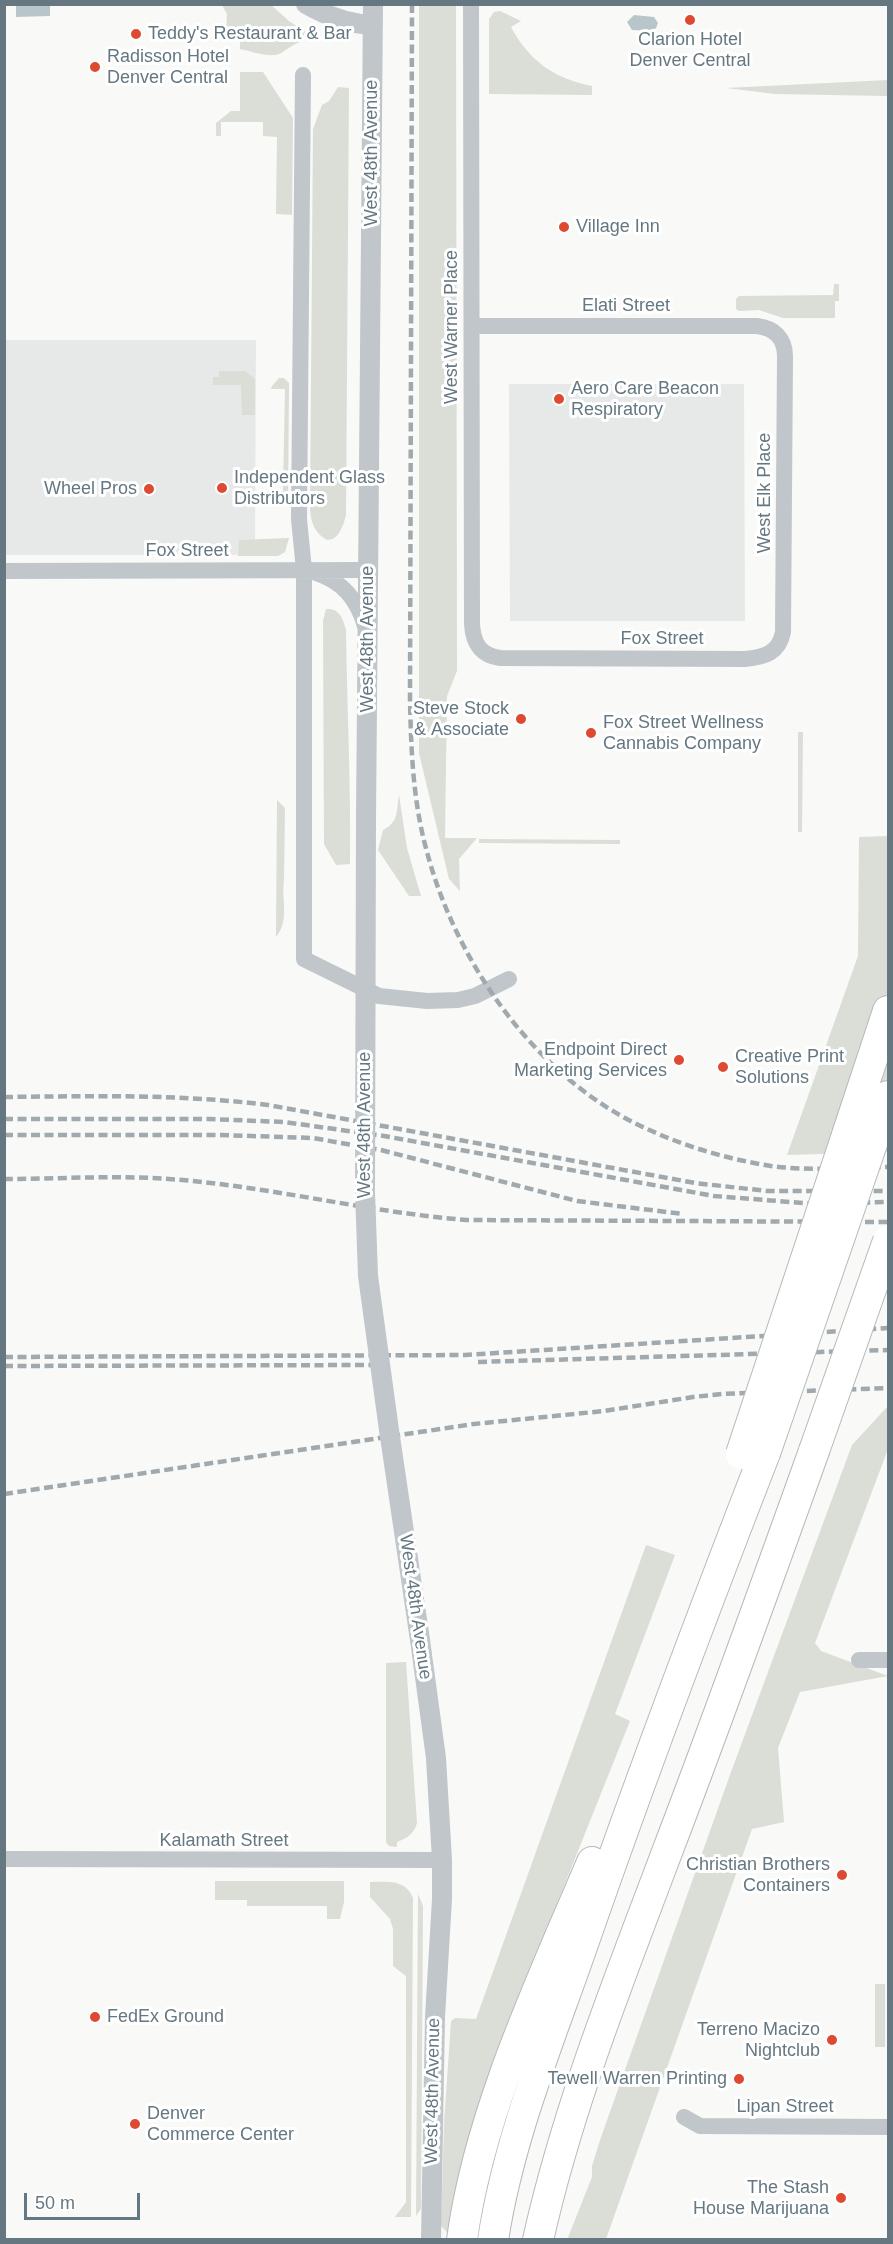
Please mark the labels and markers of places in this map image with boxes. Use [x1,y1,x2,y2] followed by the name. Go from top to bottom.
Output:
[683,13,697,27] marker: Clarion Hotel Denver Central
[148,23,352,45] place label: Teddy's Restaurant & Bar
[129,27,143,41] marker: Teddy's Restaurant & Bar
[629,29,751,72] place label: Clarion Hotel Denver Central
[107,46,229,88] place label: Radisson Hotel Denver Central
[88,60,102,74] marker: Radisson Hotel Denver Central
[576,216,660,238] place label: Village Inn
[557,220,571,234] marker: Village Inn
[571,378,719,420] place label: Aero Care Beacon Respiratory
[552,392,566,406] marker: Aero Care Beacon Respiratory
[234,467,385,510] place label: Independent Glass Distributors
[44,478,137,500] place label: Wheel Pros
[215,481,229,495] marker: Independent Glass Distributors
[142,482,156,496] marker: Wheel Pros
[413,698,509,740] place label: Steve Stock & Associate
[514,712,528,726] marker: Steve Stock & Associate
[603,712,764,754] place label: Fox Street Wellness Cannabis Company
[584,726,598,740] marker: Fox Street Wellness Cannabis Company
[514,1039,667,1082] place label: Endpoint Direct Marketing Services
[735,1046,844,1088] place label: Creative Print Solutions
[672,1053,686,1067] marker: Endpoint Direct Marketing Services
[716,1060,730,1074] marker: Creative Print Solutions
[686,1854,830,1896] place label: Christian Brothers Containers
[835,1868,849,1882] marker: Christian Brothers Containers
[107,2006,224,2028] place label: FedEx Ground
[88,2010,102,2024] marker: FedEx Ground
[697,2019,820,2062] place label: Terreno Macizo Nightclub
[825,2033,839,2047] marker: Terreno Macizo Nightclub
[548,2068,727,2090] place label: Tewell Warren Printing
[732,2072,746,2086] marker: Tewell Warren Printing
[147,2103,294,2146] place label: Denver Commerce Center
[128,2117,142,2131] marker: Denver Commerce Center
[693,2177,829,2220] place label: The Stash House Marijuana
[834,2191,848,2205] marker: The Stash House Marijuana

